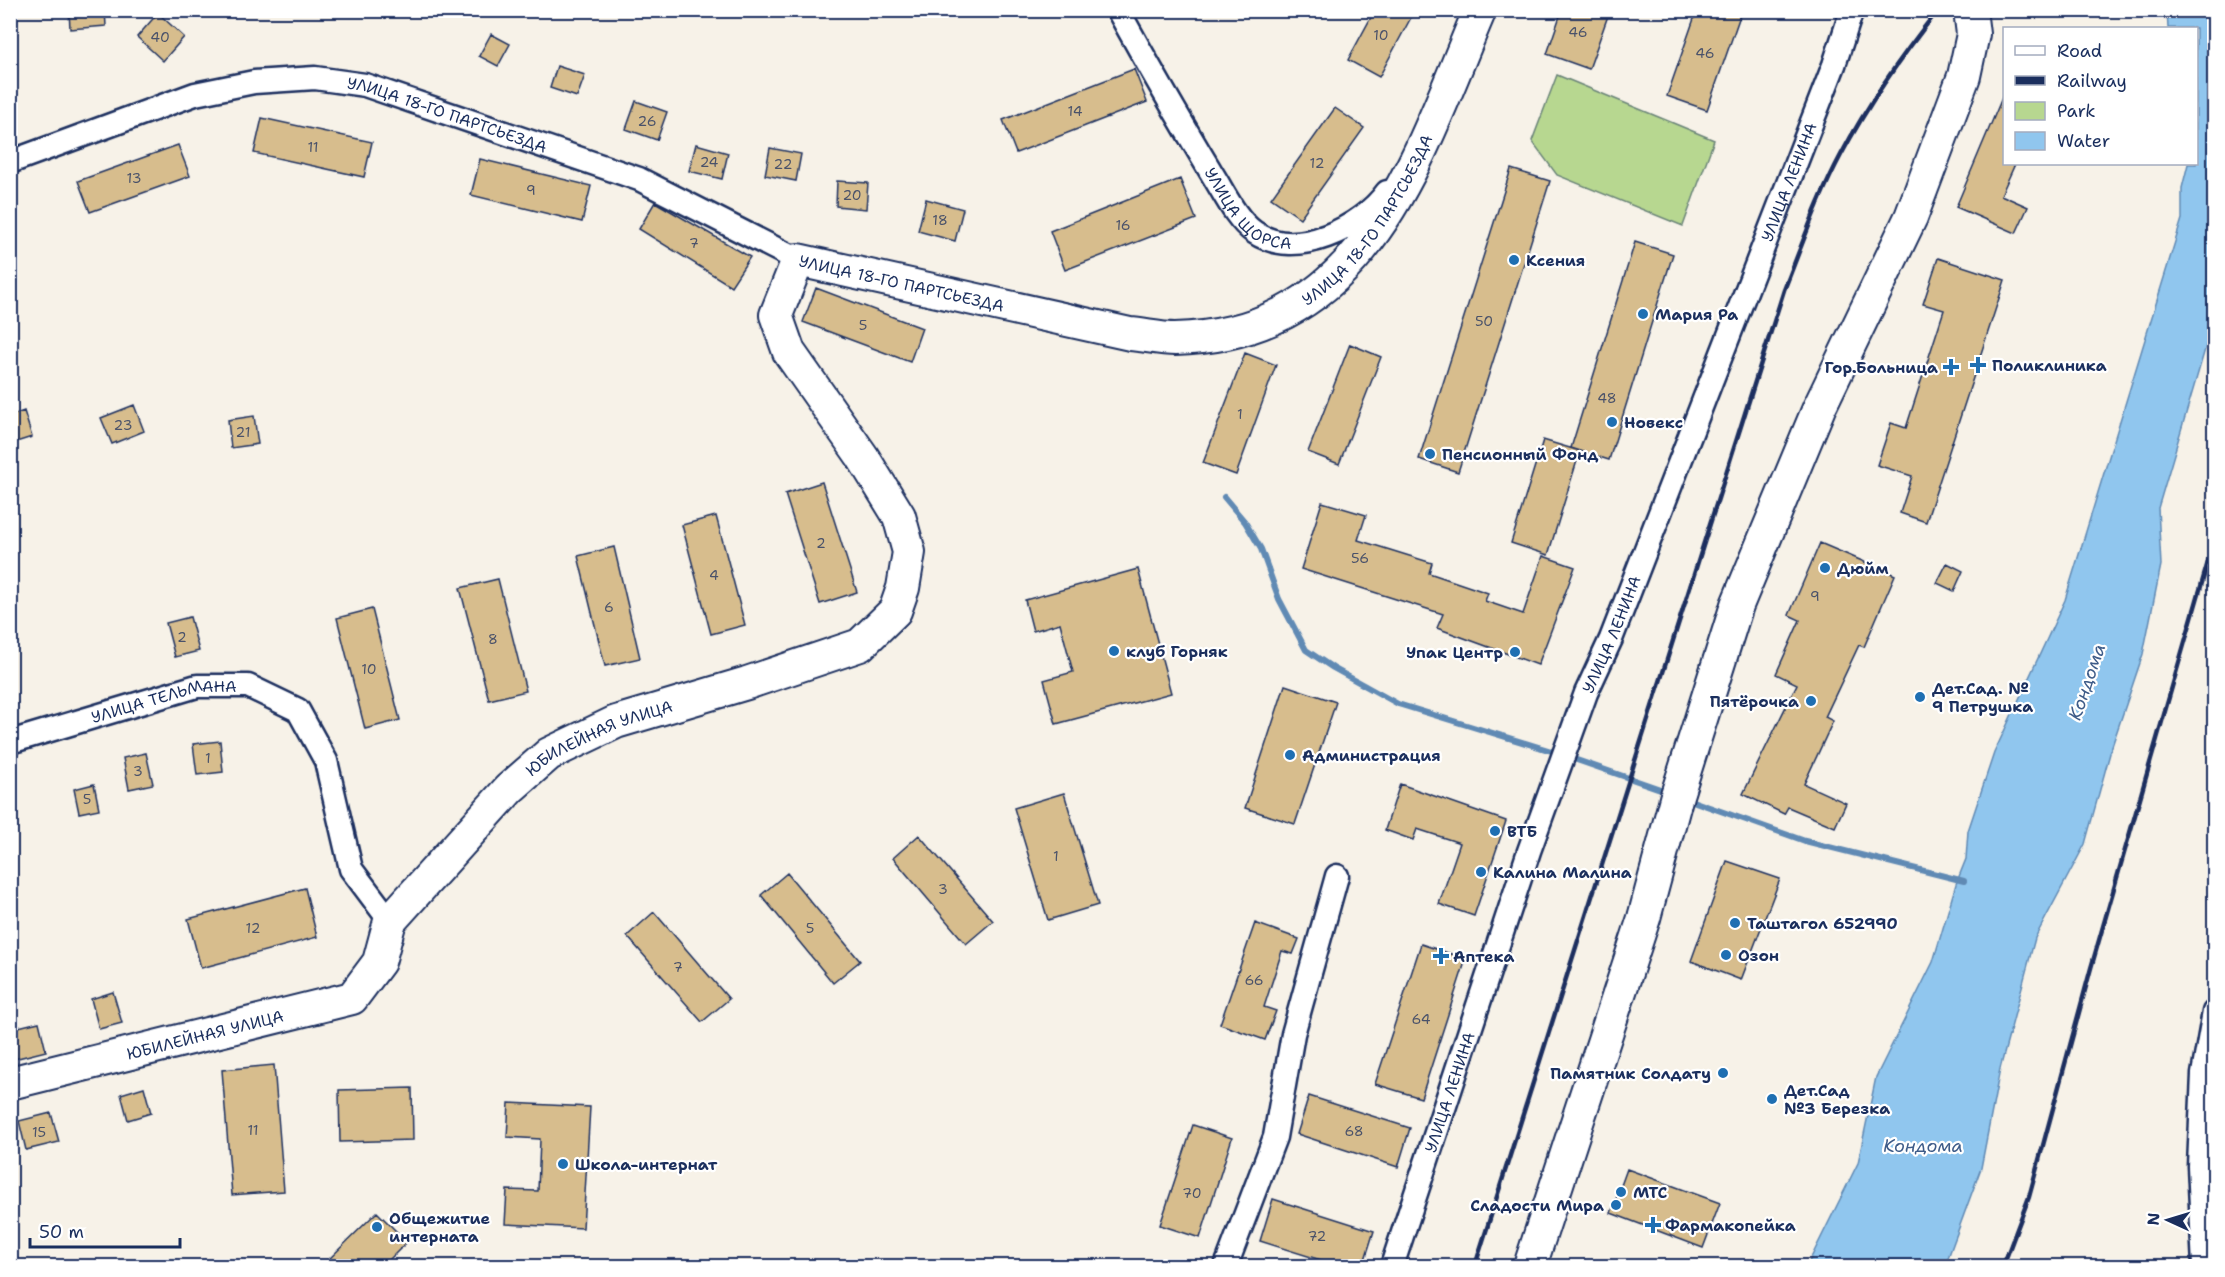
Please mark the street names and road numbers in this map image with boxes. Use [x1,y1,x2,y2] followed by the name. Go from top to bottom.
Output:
[346,72,550,157] street label: УЛИЦА 18-ГО ПАРТСЬЕЗДА
[1756,119,1821,244] street label: УЛИЦА ЛЕНИНА
[1298,131,1437,310] street label: УЛИЦА 18-ГО ПАРТСЬЕЗДА
[1200,164,1292,254] street label: УЛИЦА ЩОРСА
[797,250,1006,316] street label: УЛИЦА 18-ГО ПАРТСЬЕЗДА
[1577,572,1645,696] street label: УЛИЦА ЛЕНИНА
[88,675,237,728] street label: УЛИЦА ТЕЛЬМАНА
[521,695,675,780] street label: ЮБИЛЕЙНАЯ УЛИЦА
[124,1005,286,1064] street label: ЮБИЛЕЙНАЯ УЛИЦА
[1420,1029,1479,1155] street label: УЛИЦА ЛЕНИНА

